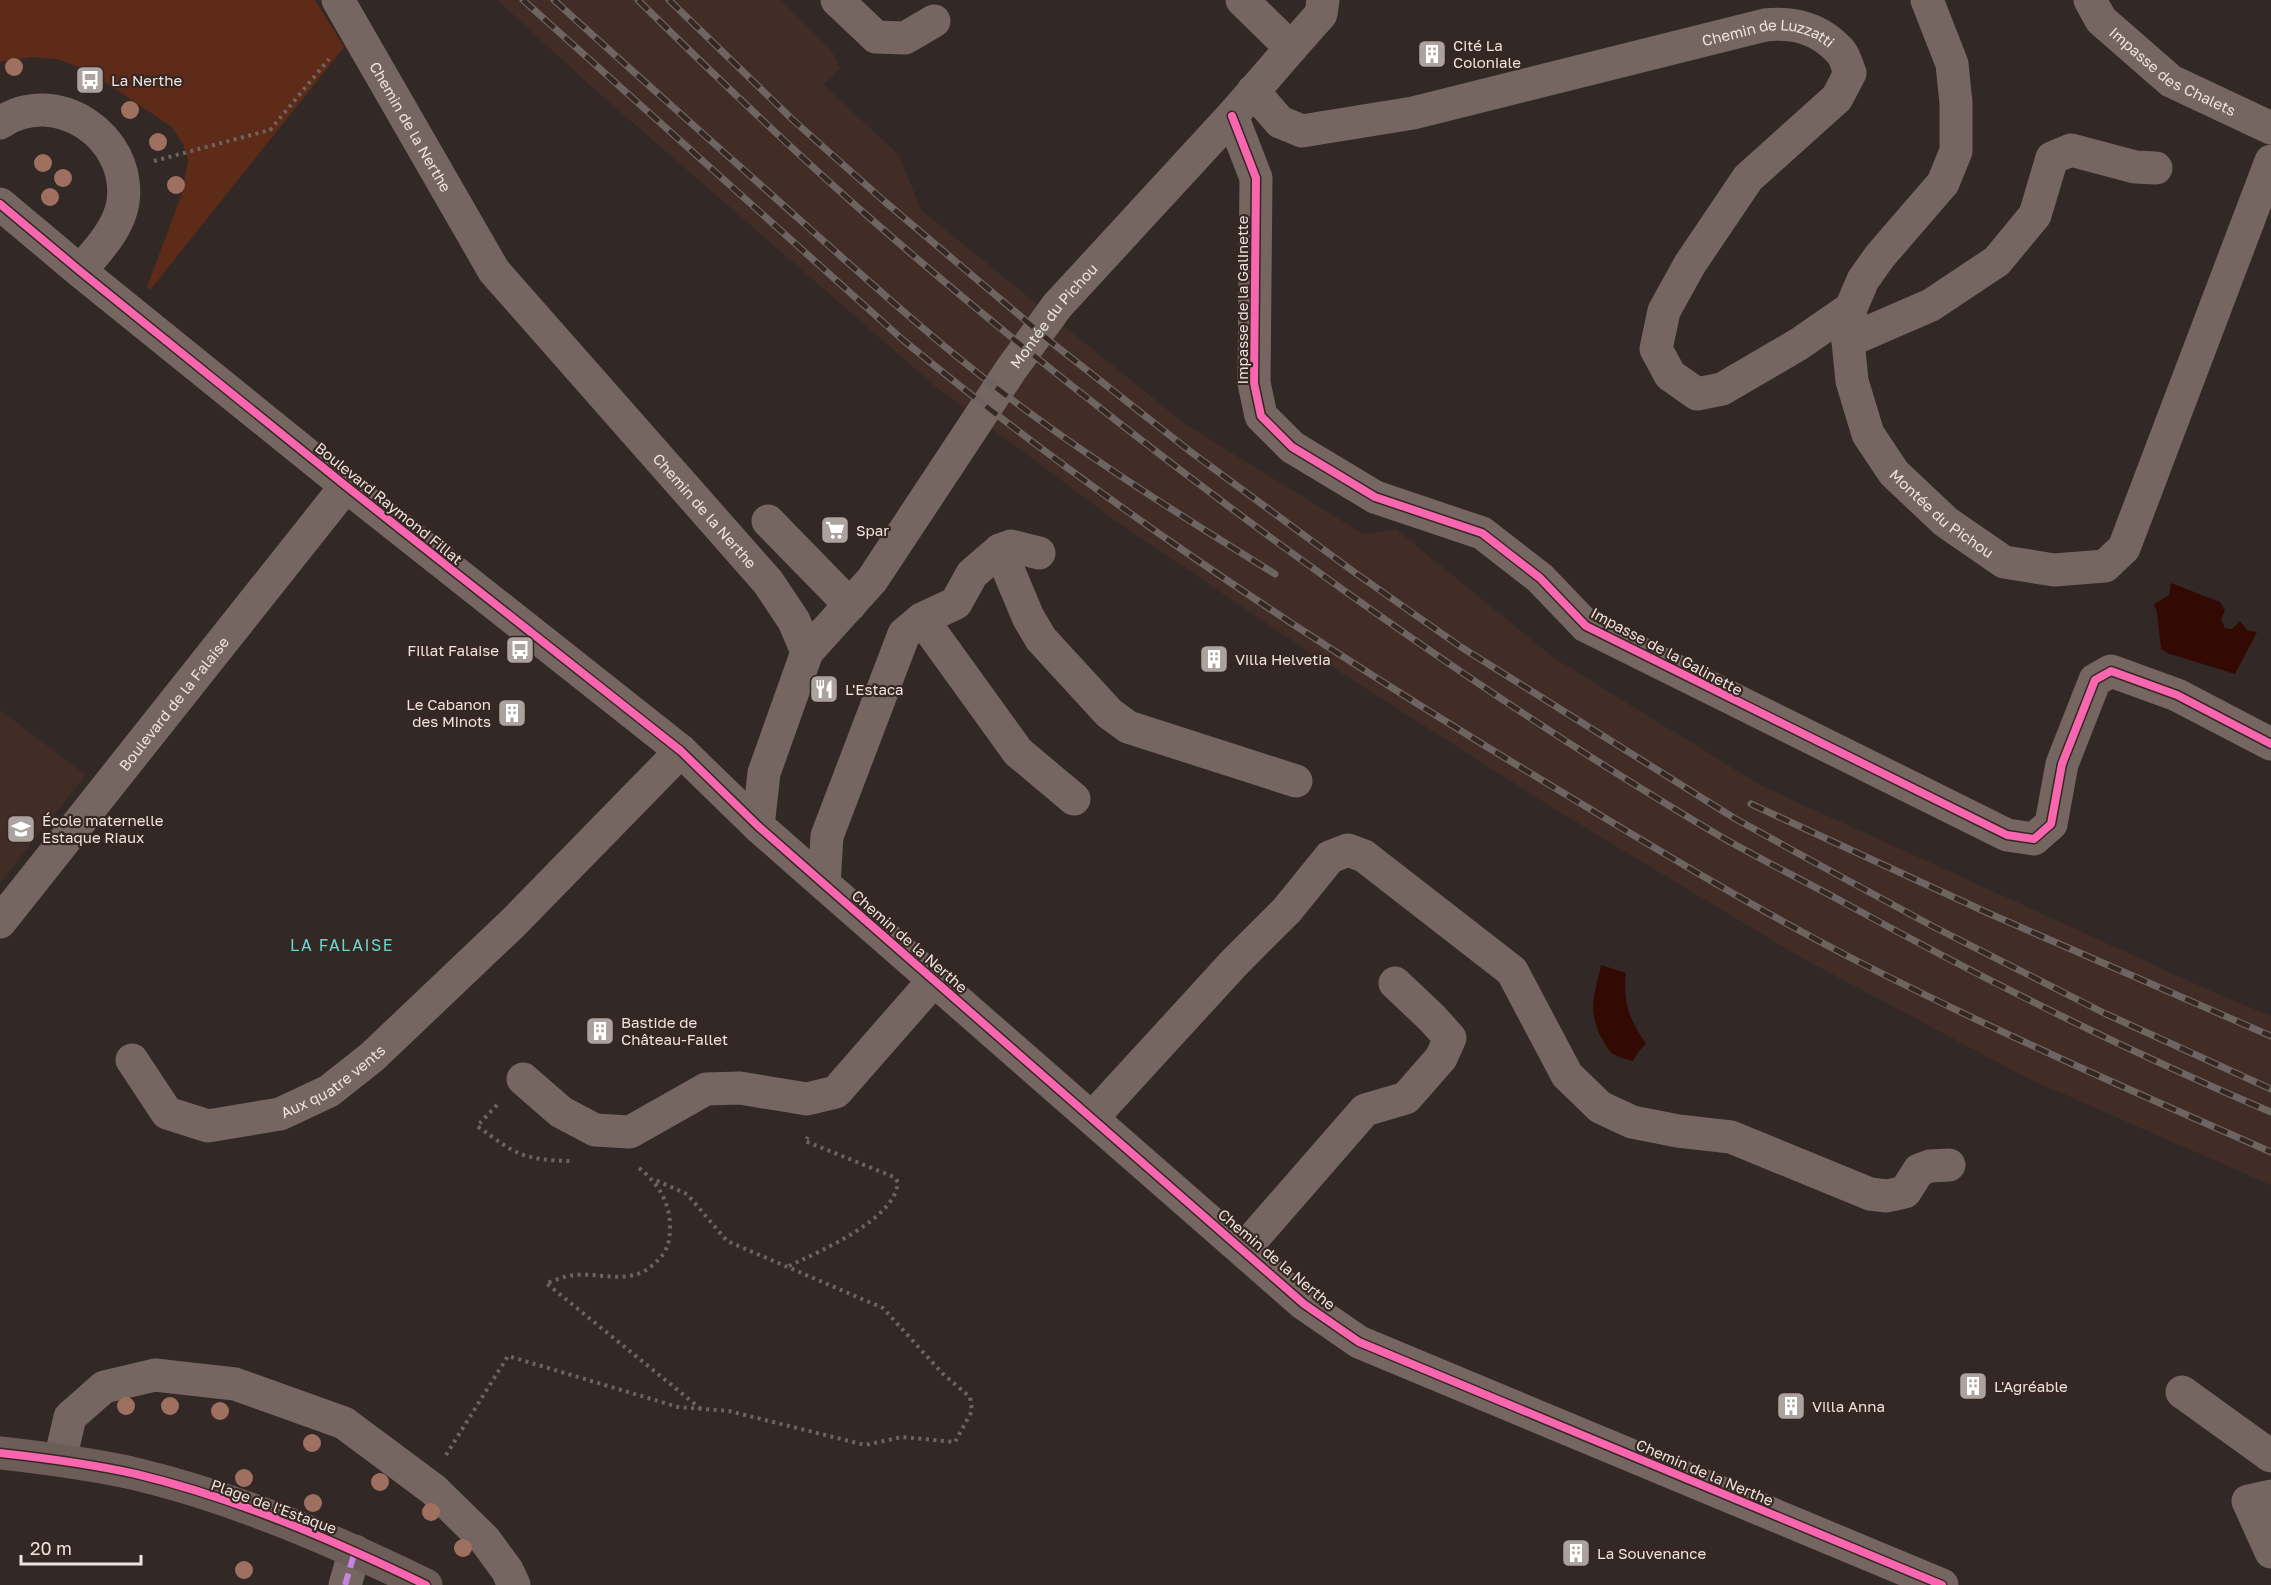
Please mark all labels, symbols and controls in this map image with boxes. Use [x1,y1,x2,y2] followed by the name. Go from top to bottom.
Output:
[1700,15,1838,51] street label: Chemin de Luzzatti
[2106,23,2239,119] street label: Impasse des Chalets
[1453,36,1521,71] place label: Cité La Coloniale
[1416,38,1448,70] building icon: Cité La Coloniale
[366,58,456,195] street label: Chemin de la Nerthe
[74,64,106,96] bus stop icon: La Nerthe
[111,71,182,89] place label: La Nerthe
[1233,215,1251,385] street label: Impasse de la Galinette
[1006,259,1101,372] street label: Montée du Pichou
[312,438,466,568] street label: Boulevard Raymond Fillat
[650,449,761,572] street label: Chemin de la Nerthe
[1886,465,1997,561] street label: Montée du Pichou
[819,514,851,546] supermarket icon: Spar
[856,521,889,539] place label: Spar
[1588,603,1746,699] street label: Impasse de la Galinette
[115,633,232,774] street label: Boulevard de la Falaise
[504,634,536,666] bus stop icon: Fillat Falaise
[407,641,499,659] place label: Fillat Falaise
[1198,643,1230,675] building icon: Villa Helvetia
[1235,650,1331,668] place label: Villa Helvetia
[808,673,840,705] restaurant icon: L'Estaca
[845,680,904,698] place label: L'Estaca
[406,695,491,730] place label: Le Cabanon des Minots
[496,697,528,729] building icon: Le Cabanon des Minots
[42,811,164,846] place label: École maternelle Estaque Riaux
[5,813,37,845] school or university icon: École maternelle Estaque Riaux
[849,886,972,996] street label: Chemin de la Nerthe
[290,935,394,955] district label: LA FALAISE
[621,1013,728,1048] place label: Bastide de Château-Fallet
[584,1015,616,1047] building icon: Bastide de Château-Fallet
[278,1041,389,1121] street label: Aux quatre vents
[1215,1205,1339,1313] street label: Chemin de la Nerthe
[1957,1370,1989,1402] building icon: L'Agréable
[1994,1377,2068,1395] place label: L'Agréable
[1775,1390,1807,1422] building icon: Villa Anna
[1812,1397,1885,1415] place label: Villa Anna
[1634,1435,1777,1509] street label: Chemin de la Nerthe
[209,1475,340,1537] street label: Plage de l'Estaque
[21,1528,141,1566] scale bar
[30,1537,72,1559] text: 20 m
[1560,1537,1592,1569] building icon: La Souvenance
[1597,1544,1707,1562] place label: La Souvenance

